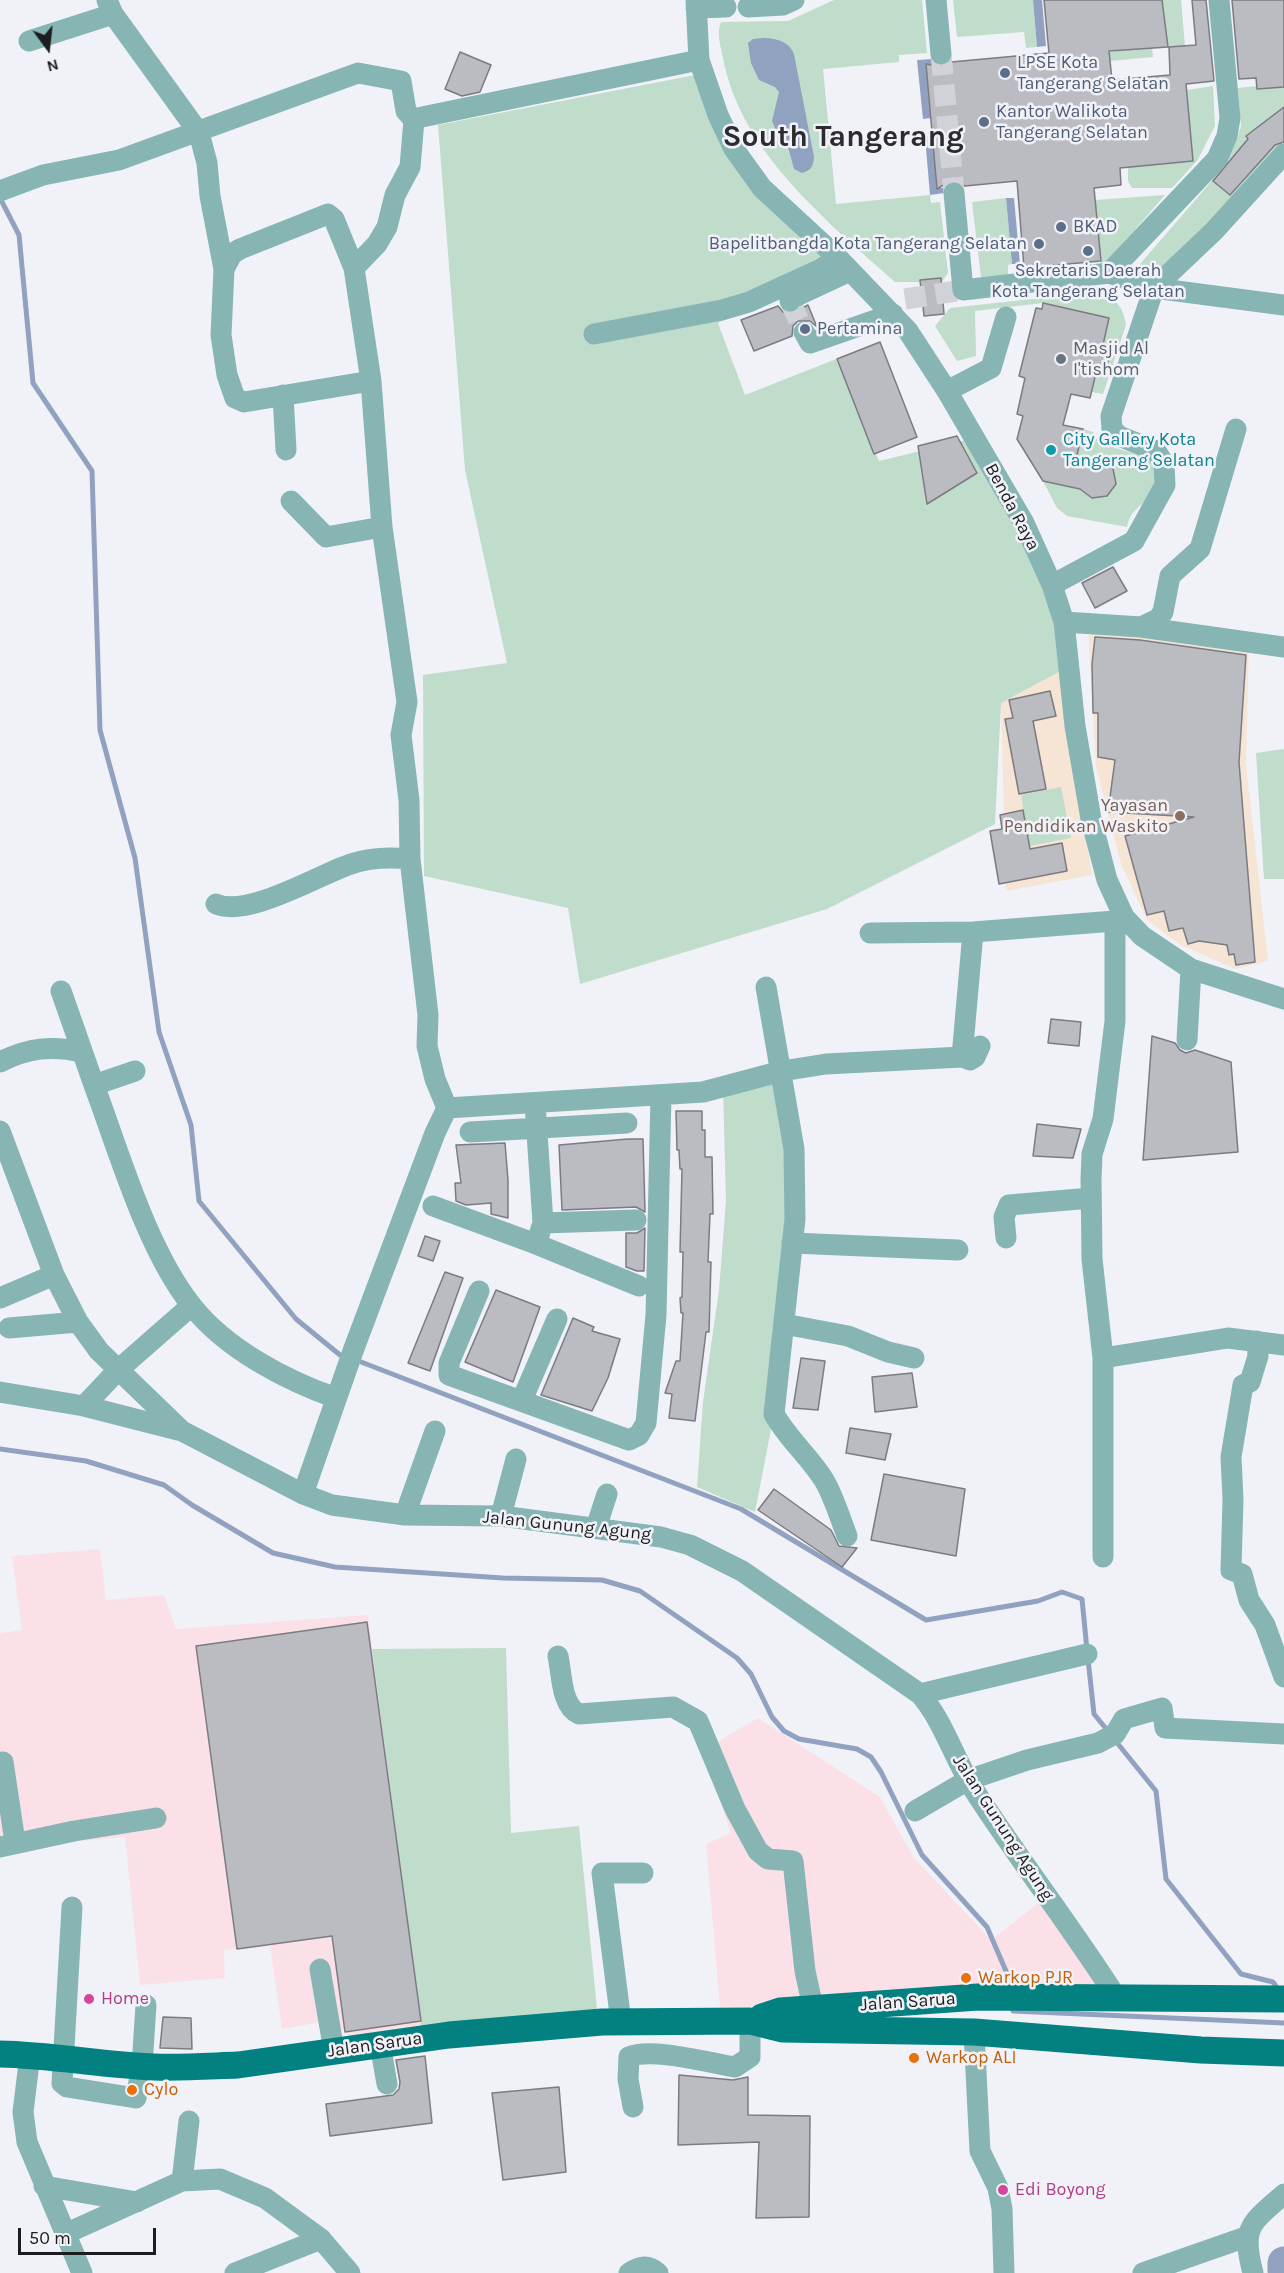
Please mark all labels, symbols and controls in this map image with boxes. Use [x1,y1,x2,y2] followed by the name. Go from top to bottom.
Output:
[18,18,78,78] north arrow
[1017,52,1169,94] place label: LPSE Kota Tangerang Selatan
[45,55,61,77] text: N
[998,66,1012,80] marker: LPSE Kota Tangerang Selatan
[996,101,1148,144] place label: Kantor Walikota Tangerang Selatan
[977,115,991,129] marker: Kantor Walikota Tangerang Selatan
[722,119,964,155] district label: South Tangerang
[1073,216,1117,238] place label: BKAD
[1054,220,1068,234] marker: BKAD
[709,233,1027,255] place label: Bapelitbangda Kota Tangerang Selatan
[1032,237,1046,251] marker: Bapelitbangda Kota Tangerang Selatan
[1081,244,1095,258] marker: Sekretaris Daerah Kota Tangerang Selatan
[991,260,1185,302] place label: Sekretaris Daerah Kota Tangerang Selatan
[817,318,902,340] place label: Pertamina
[798,322,812,336] marker: Pertamina
[1073,338,1149,380] place label: Masjid Al I'tishom
[1054,352,1068,366] marker: Masjid Al I'tishom
[1063,429,1215,472] place label: City Gallery Kota Tangerang Selatan
[1044,443,1058,457] marker: City Gallery Kota Tangerang Selatan
[980,460,1044,554] street label: Benda Raya
[1004,795,1168,838] place label: Yayasan Pendidikan Waskito
[1173,809,1187,823] marker: Yayasan Pendidikan Waskito
[482,1506,652,1546] street label: Jalan Gunung Agung
[948,1751,1058,1905] street label: Jalan Gunung Agung
[978,1967,1073,1989] place label: Warkop PJR
[959,1971,973,1985] marker: Warkop PJR
[101,1988,149,2010] place label: Home
[860,1988,956,2016] street label: Jalan Sarua
[82,1992,96,2006] marker: Home
[326,2028,424,2062] street label: Jalan Sarua
[926,2047,1017,2069] place label: Warkop ALI
[907,2051,921,2065] marker: Warkop ALI
[144,2079,178,2101] place label: Cylo
[125,2083,139,2097] marker: Cylo
[1015,2179,1106,2201] place label: Edi Boyong
[996,2183,1010,2197] marker: Edi Boyong
[21,2216,159,2254] scale bar
[29,2227,71,2249] text: 50 m

